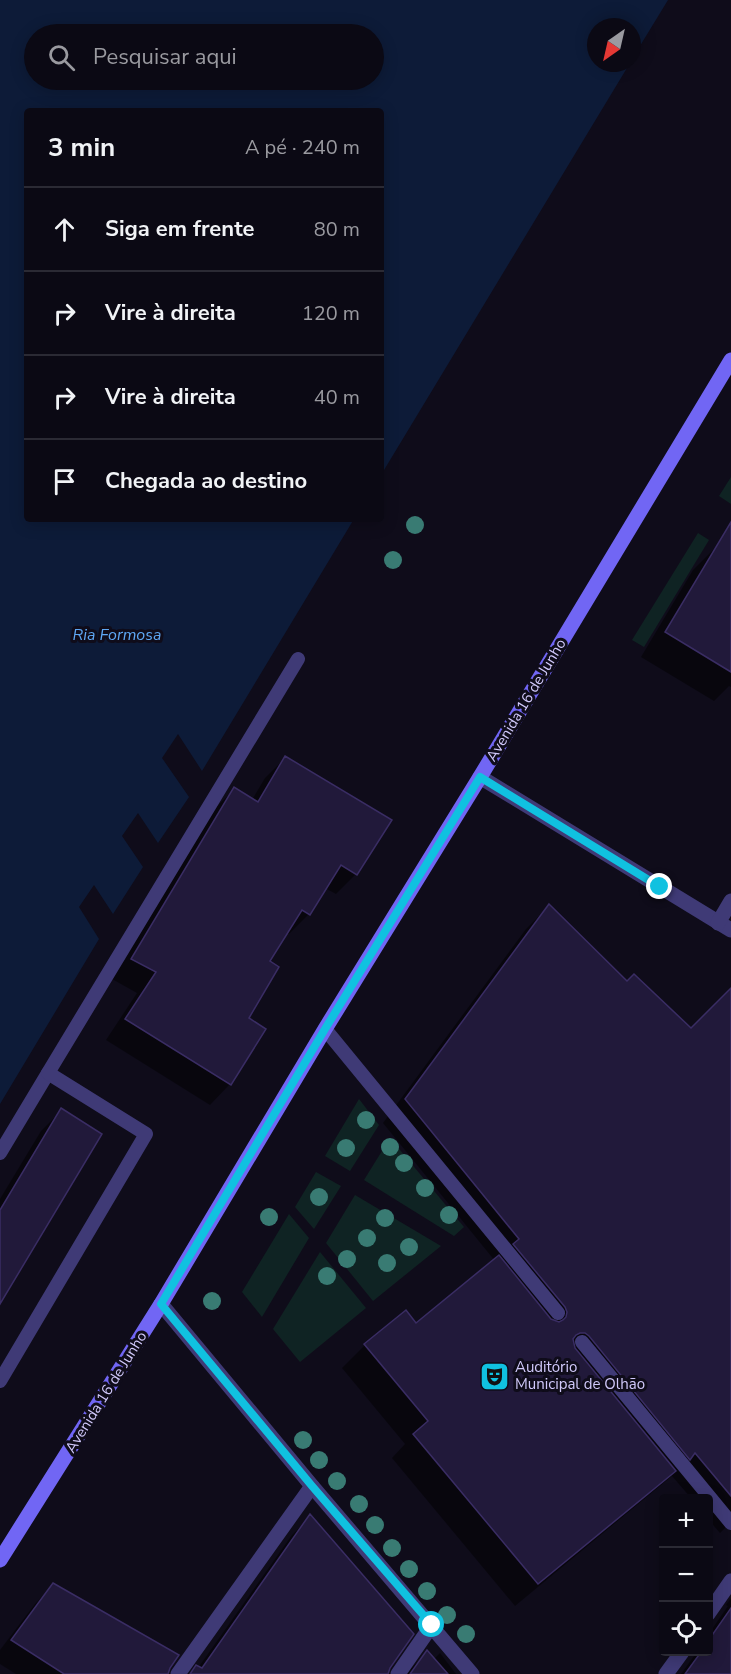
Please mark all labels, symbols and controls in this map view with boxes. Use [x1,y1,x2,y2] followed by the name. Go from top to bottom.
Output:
[587,18,641,72] north arrow
[24,24,384,90] search box
[45,41,78,74] icon: search
[93,42,237,72] text: Pesquisar aqui
[48,130,115,165] text: 3 min
[245,134,360,161] text: A pé · 240 m
[48,213,81,246] icon: ahead
[105,214,254,244] text: Siga em frente
[314,216,360,243] text: 80 m
[48,297,81,330] icon: right
[105,298,236,328] text: Vire à direita
[302,300,360,327] text: 120 m
[48,381,81,414] icon: right
[105,382,236,412] text: Vire à direita
[314,384,360,411] text: 40 m
[48,465,81,498] icon: arrive
[105,466,307,496] text: Chegada ao destino
[73,624,161,646] water label: Ria Formosa
[481,635,571,765] street label: Avenida 16 de Junho
[646,873,672,899] route end
[60,1327,152,1457] street label: Avenida 16 de Junho
[515,1357,645,1394] place label: Auditório Municipal de Olhão
[478,1360,510,1392] theatre icon: Auditório Municipal de Olhão
[659,1494,713,1656] map controls
[659,1494,713,1548] button: +
[659,1548,713,1602] button: −
[659,1602,713,1656] button: locate
[418,1611,444,1637] route start

